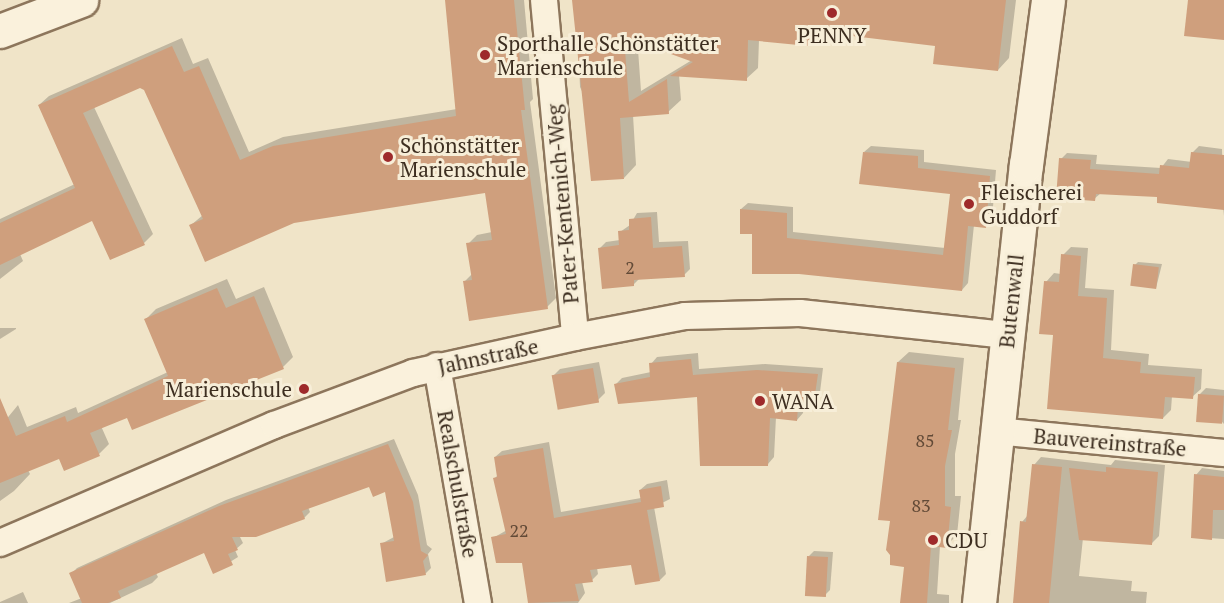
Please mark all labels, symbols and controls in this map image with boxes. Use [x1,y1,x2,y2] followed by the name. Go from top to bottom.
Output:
[825,6,839,20] marker: PENNY
[797,22,867,48] place label: PENNY
[497,30,718,80] place label: Sporthalle Schönstätter Marienschule
[478,48,492,62] marker: Sporthalle Schönstätter Marienschule
[541,103,583,305] street label: Pater-Kentenich-Weg
[400,132,526,182] place label: Schönstätter Marienschule
[381,150,395,164] marker: Schönstätter Marienschule
[981,179,1082,229] place label: Fleischerei Guddorf
[962,197,976,211] marker: Fleischerei Guddorf
[994,253,1028,349] street label: Butenwall
[625,256,635,278] house number: 2
[435,333,541,379] street label: Jahnstraße
[166,376,292,402] place label: Marienschule
[297,382,311,396] marker: Marienschule
[772,388,834,414] place label: WANA
[753,394,767,408] marker: WANA
[433,408,483,560] street label: Realschulstraße
[1033,423,1187,461] street label: Bauvereinstraße
[915,429,935,451] house number: 85
[911,494,931,516] house number: 83
[509,519,529,541] house number: 22
[945,527,988,553] place label: CDU
[926,533,940,547] marker: CDU

